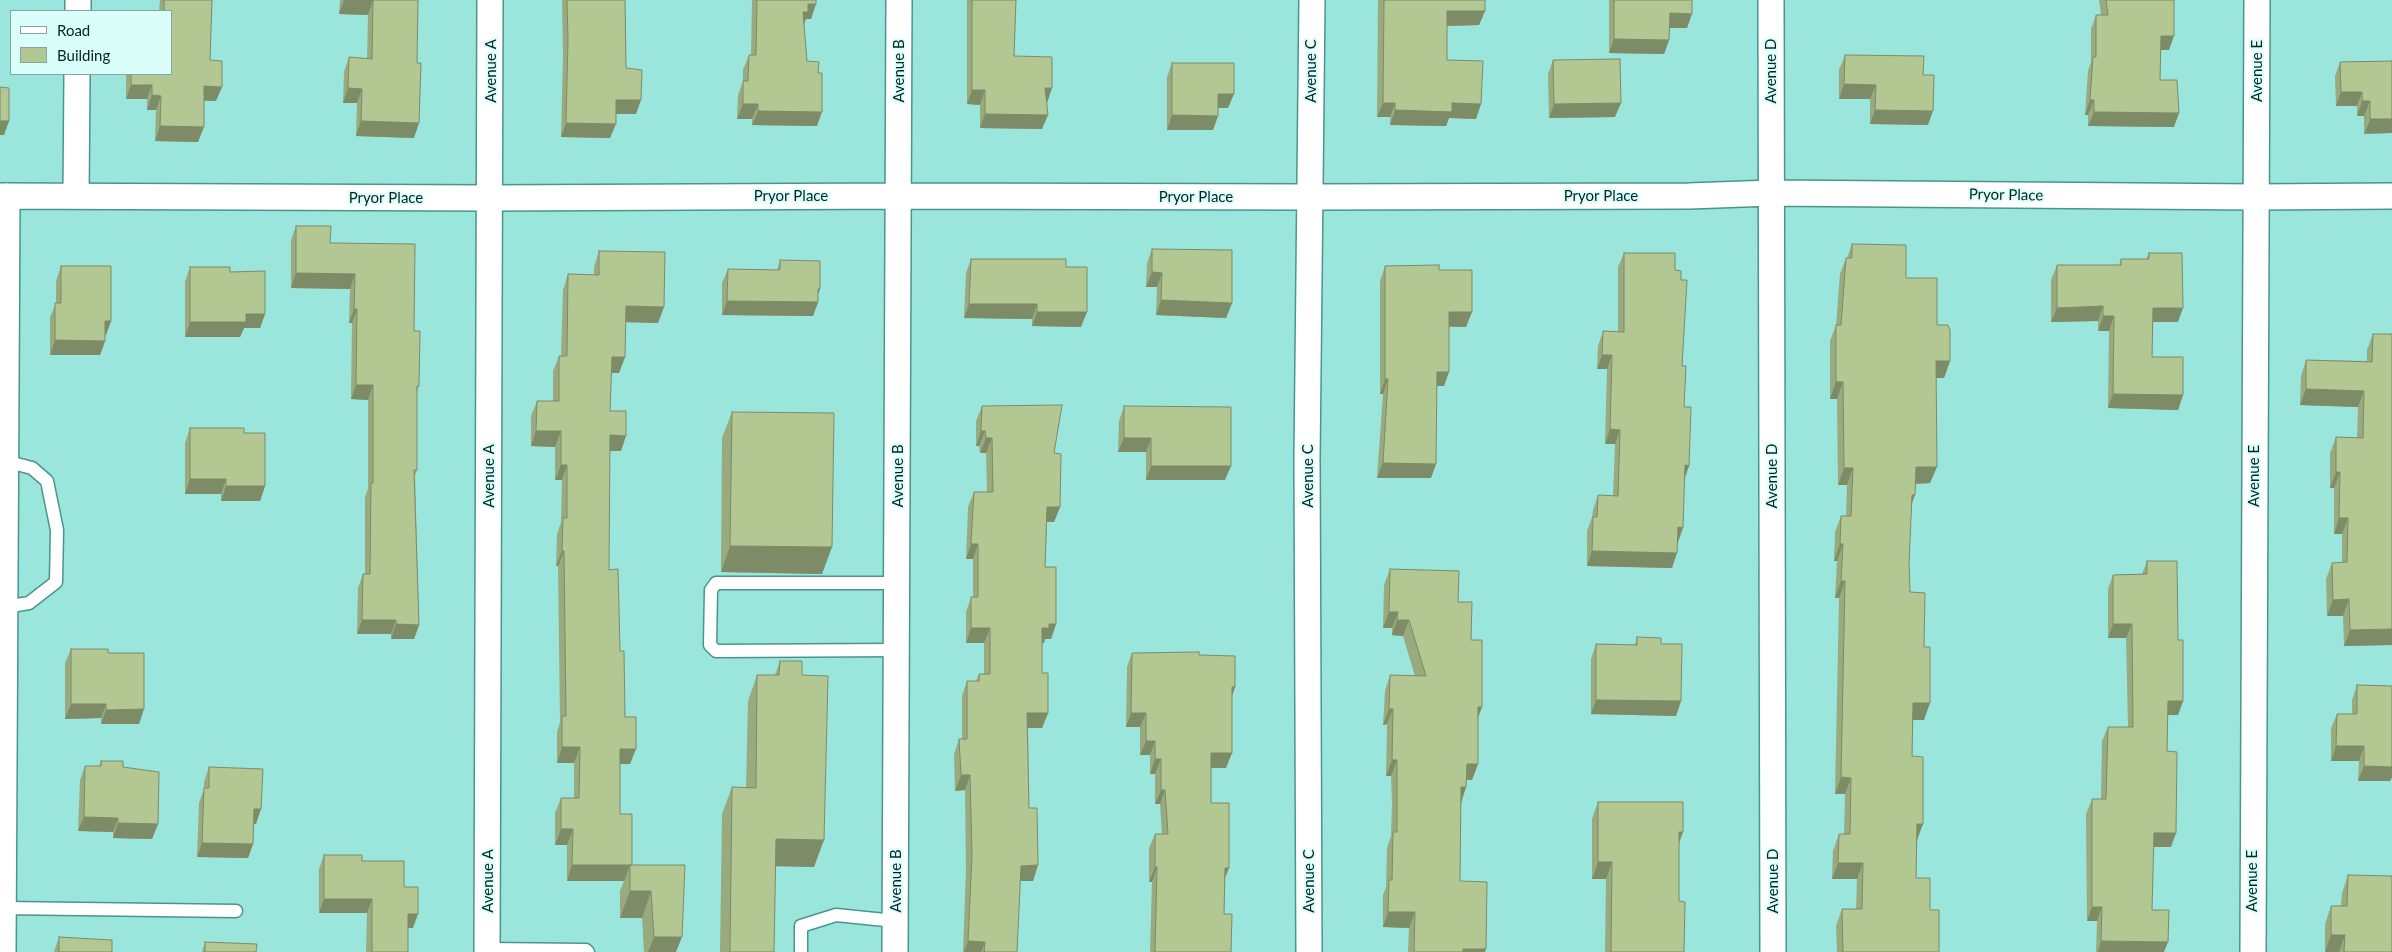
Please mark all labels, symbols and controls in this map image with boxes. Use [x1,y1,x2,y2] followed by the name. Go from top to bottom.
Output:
[10,10,172,75] legend
[57,21,90,39] text: Road
[482,39,500,103] street label: Avenue A
[890,39,908,103] street label: Avenue B
[1302,39,1320,103] street label: Avenue C
[1762,39,1780,103] street label: Avenue D
[2248,40,2266,102] street label: Avenue E
[57,46,110,64] text: Building
[1969,185,2043,205] street label: Pryor Place
[754,187,828,205] street label: Pryor Place
[1564,187,1638,205] street label: Pryor Place
[1159,188,1233,206] street label: Pryor Place
[349,189,423,207] street label: Pryor Place
[480,444,498,508] street label: Avenue A
[889,444,907,508] street label: Avenue B
[1299,444,1317,508] street label: Avenue C
[1763,444,1781,508] street label: Avenue D
[2245,445,2263,507] street label: Avenue E
[479,849,497,913] street label: Avenue A
[887,849,905,913] street label: Avenue B
[1300,849,1318,913] street label: Avenue C
[1764,849,1782,913] street label: Avenue D
[2243,850,2261,912] street label: Avenue E

